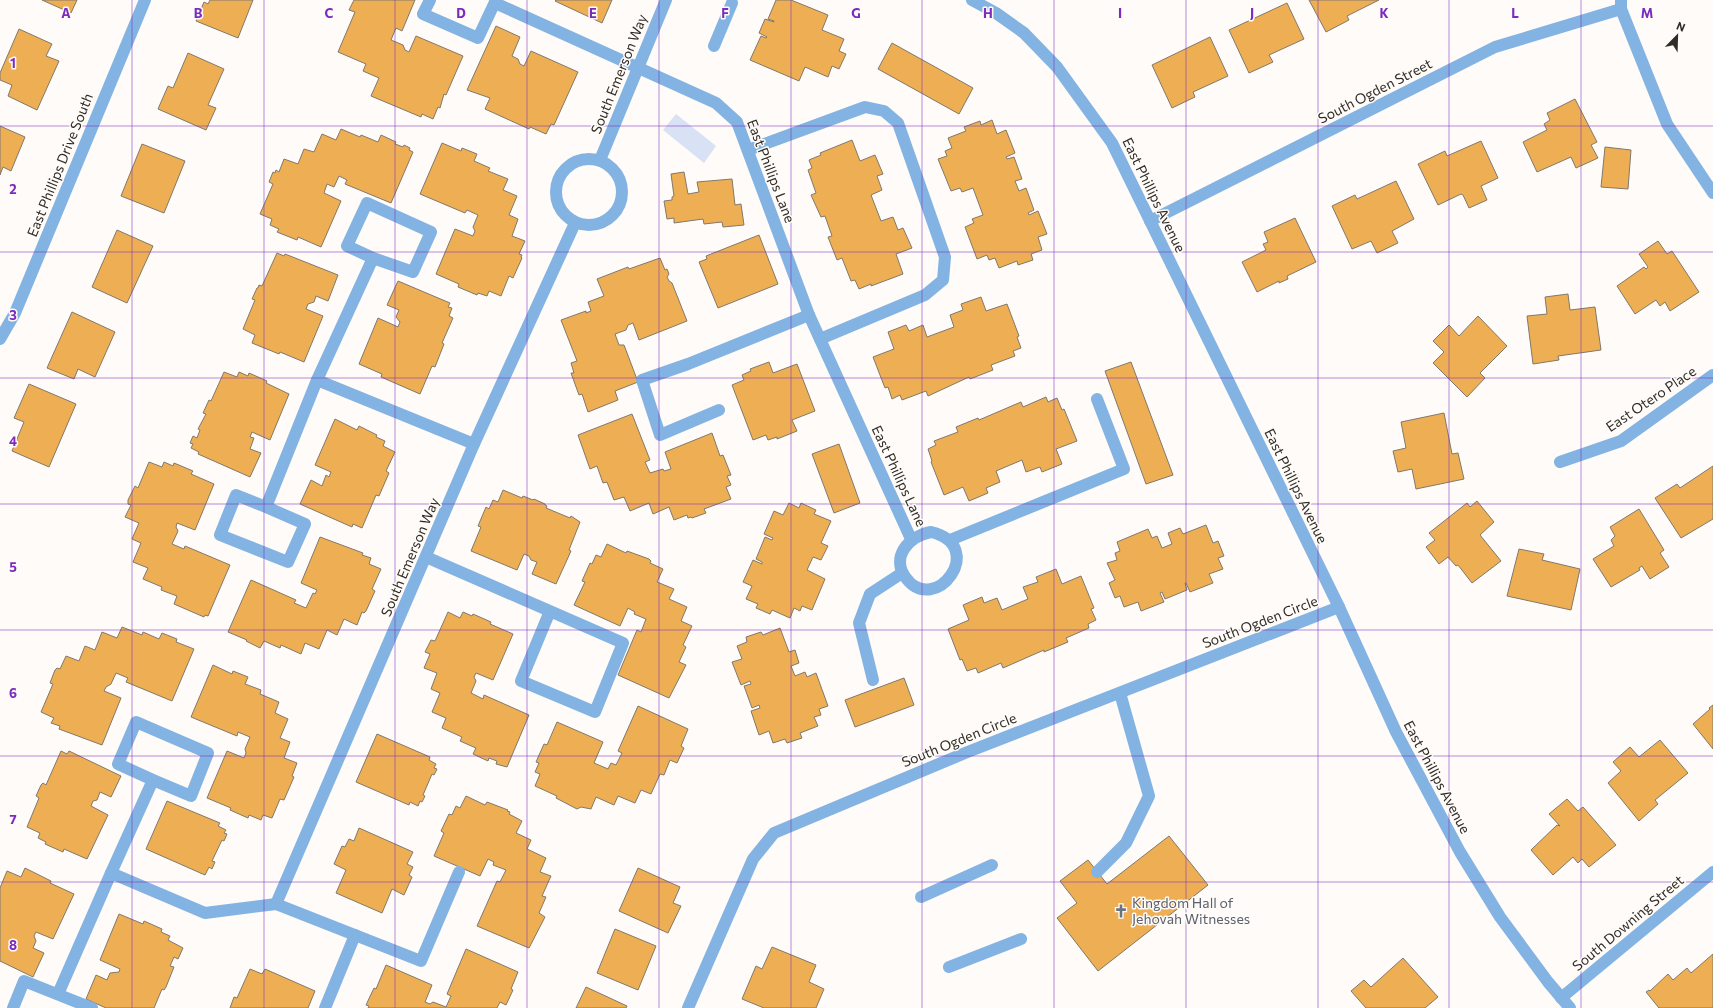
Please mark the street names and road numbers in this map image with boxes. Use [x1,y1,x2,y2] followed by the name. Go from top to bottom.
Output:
[587,12,651,136] street label: South Emerson Way
[1315,54,1435,127] street label: South Ogden Street
[23,91,96,239] street label: East Phillips Drive South
[744,117,799,225] street label: East Phillips Lane
[1119,135,1190,255] street label: East Phillips Avenue
[1602,362,1699,435] street label: East Otero Place
[869,423,930,529] street label: East Phillips Lane
[1261,426,1332,546] street label: East Phillips Avenue
[377,495,442,619] street label: South Emerson Way
[1200,592,1320,651] street label: South Ogden Circle
[899,709,1019,770] street label: South Ogden Circle
[1401,717,1474,836] street label: East Phillips Avenue
[1569,871,1687,974] street label: South Downing Street

